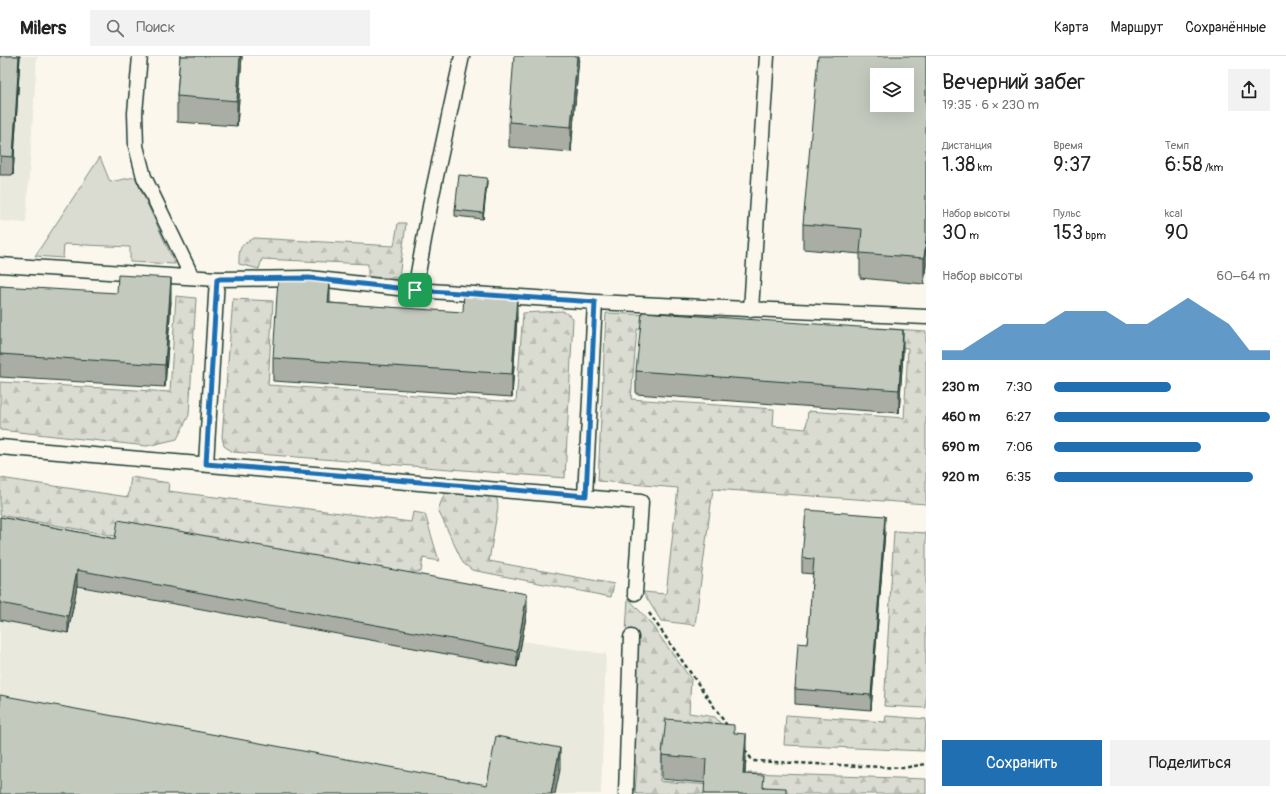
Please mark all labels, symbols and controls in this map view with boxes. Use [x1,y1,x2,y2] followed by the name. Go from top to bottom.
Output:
[90,10,370,46] search box
[20,16,66,40] text: Milers
[104,17,126,39] icon: search
[136,18,175,37] text: Поиск
[1054,19,1089,36] text: Карта
[1111,19,1163,36] text: Маршрут
[1185,19,1266,36] text: Сохранённые
[870,68,914,112] map controls
[870,68,914,112] button: layers
[942,68,1085,96] text: Вечерний забег
[1228,69,1270,111] button: share
[942,97,1039,113] text: 19:35 · 6 × 230 m
[942,139,992,152] text: Дистанция
[1053,139,1083,152] text: Время
[1165,139,1189,152] text: Темп
[942,152,975,177] text: 1.38
[1053,152,1091,177] text: 9:37
[1165,152,1203,177] text: 6:58
[975,161,992,174] text: km
[1203,161,1223,174] text: /km
[942,207,1010,220] text: Набор высоты
[1053,207,1081,220] text: Пульс
[1165,207,1183,220] text: kcal
[942,220,967,245] text: 30
[1053,220,1083,245] text: 153
[1165,220,1189,245] text: 90
[967,229,979,242] text: m
[1083,229,1106,242] text: bpm
[942,268,1023,284] text: Набор высоты
[1216,268,1270,284] text: 60–64 m
[398,273,432,307] pin
[404,279,426,301] icon: arrive
[942,379,979,395] text: 230 m
[1006,379,1032,395] text: 7:30
[942,409,980,425] text: 460 m
[1006,409,1031,425] text: 6:27
[942,439,980,455] text: 690 m
[1006,439,1033,455] text: 7:06
[942,469,979,485] text: 920 m
[1006,469,1031,485] text: 6:35
[942,740,1102,786] button: Сохранить
[1110,740,1270,786] button: Поделиться

